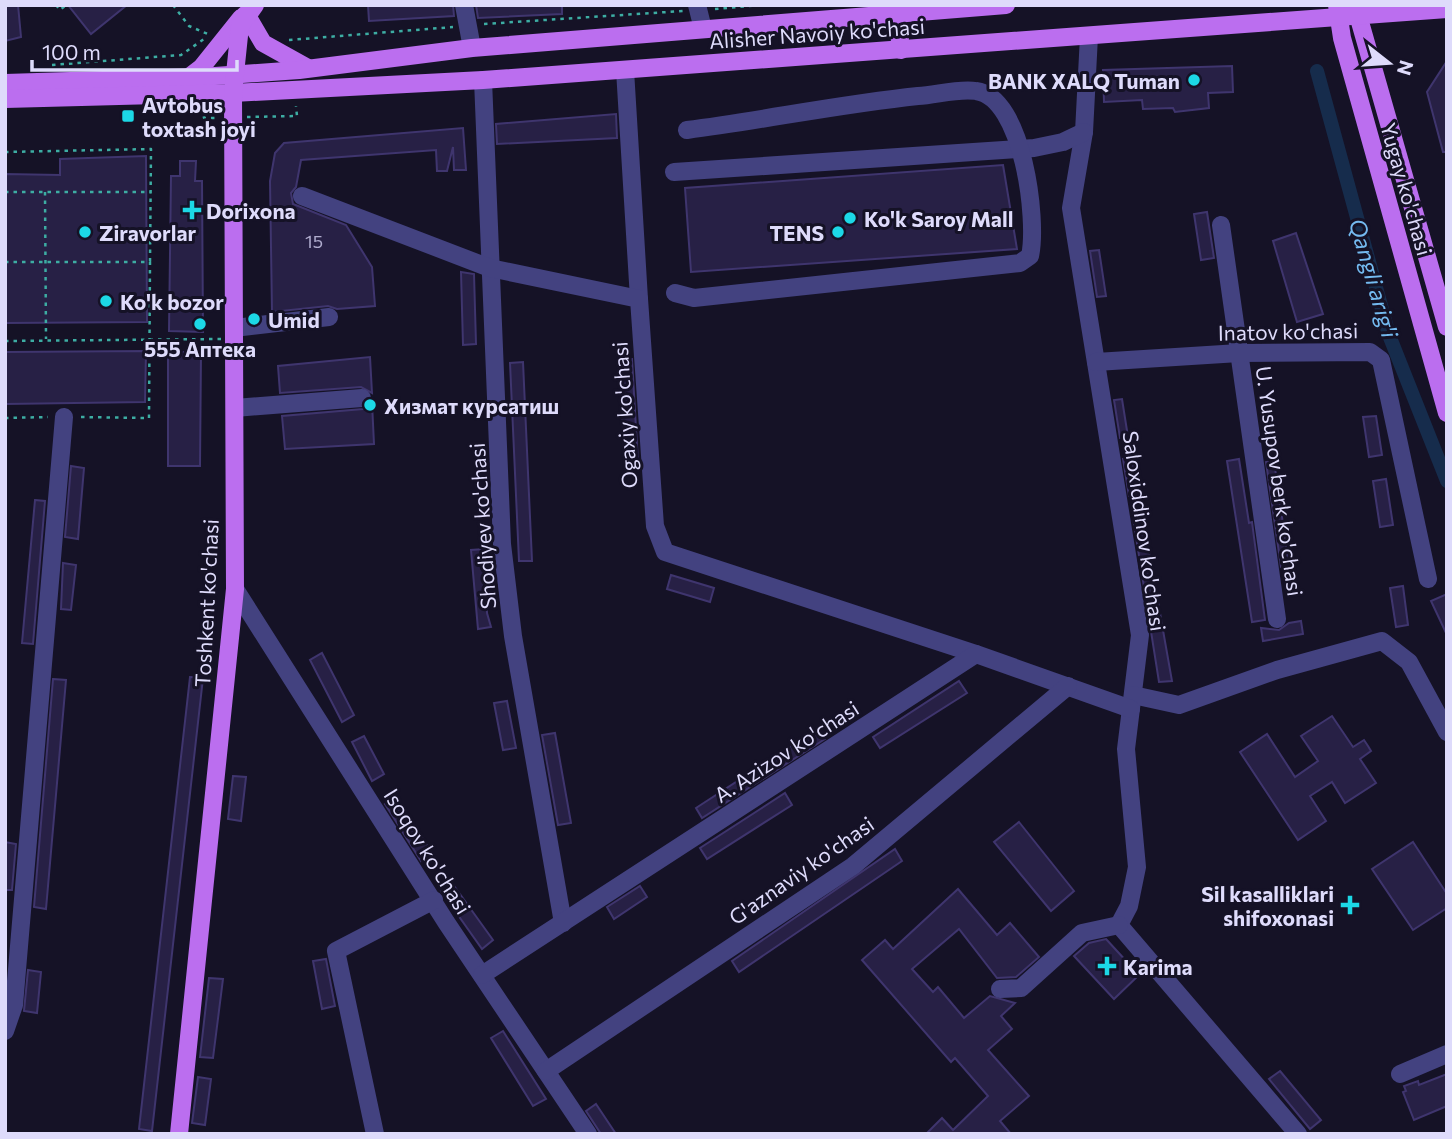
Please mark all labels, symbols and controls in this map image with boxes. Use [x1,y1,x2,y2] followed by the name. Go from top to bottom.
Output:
[708,13,926,53] street label: Alisher Navoiy ko'chasi
[32,28,236,72] scale bar
[1354,28,1424,98] north arrow
[42,39,101,64] text: 100 m
[1393,58,1419,78] text: N
[988,68,1180,93] place label: BANK XALQ Tuman
[1186,72,1202,88] marker: BANK XALQ Tuman
[142,92,256,141] place label: Avtobus toxtash joyi
[120,108,136,124] marker: Avtobus toxtash joyi
[1376,120,1438,258] street label: Yugay ko'chasi
[206,198,296,223] place label: Dorixona
[184,202,200,218] marker: Dorixona
[864,206,1013,231] place label: Ko'k Saroy Mall
[842,210,858,226] marker: Ko'k Saroy Mall
[1344,215,1405,342] water label: Qangli arig'i
[99,220,196,245] place label: Ziravorlar
[770,220,824,245] place label: TENS
[77,224,93,240] marker: Ziravorlar
[830,224,846,240] marker: TENS
[305,230,323,252] house number: 15
[120,289,224,314] place label: Ko'k bozor
[98,293,114,309] marker: Ko'k bozor
[268,307,320,332] place label: Umid
[246,311,262,327] marker: Umid
[192,316,208,332] marker: 555 Аптека
[1218,317,1358,345] street label: Inatov ko'chasi
[144,336,256,361] place label: 555 Аптека
[606,341,642,489] street label: Ogaxiy ko'chasi
[1251,364,1309,598] street label: U. Yusupov berk ko'chasi
[384,393,559,418] place label: Хизмат курсатиш
[362,397,378,413] marker: Хизмат курсатиш
[1119,429,1171,633] street label: Saloxiddinov ko'chasi
[464,442,500,610] street label: Shodiyev ko'chasi
[189,518,223,688] street label: Toshkent ko'chasi
[709,695,863,807] street label: A. Azizov ko'chasi
[379,784,477,918] street label: Isoqov ko'chasi
[724,811,878,929] street label: G'aznaviy ko'chasi
[1201,881,1334,930] place label: Sil kasalliklari shifoxonasi
[1340,895,1360,915] marker: Sil kasalliklari shifoxonasi
[1123,954,1193,979] place label: Karima
[1097,956,1117,976] marker: Karima

